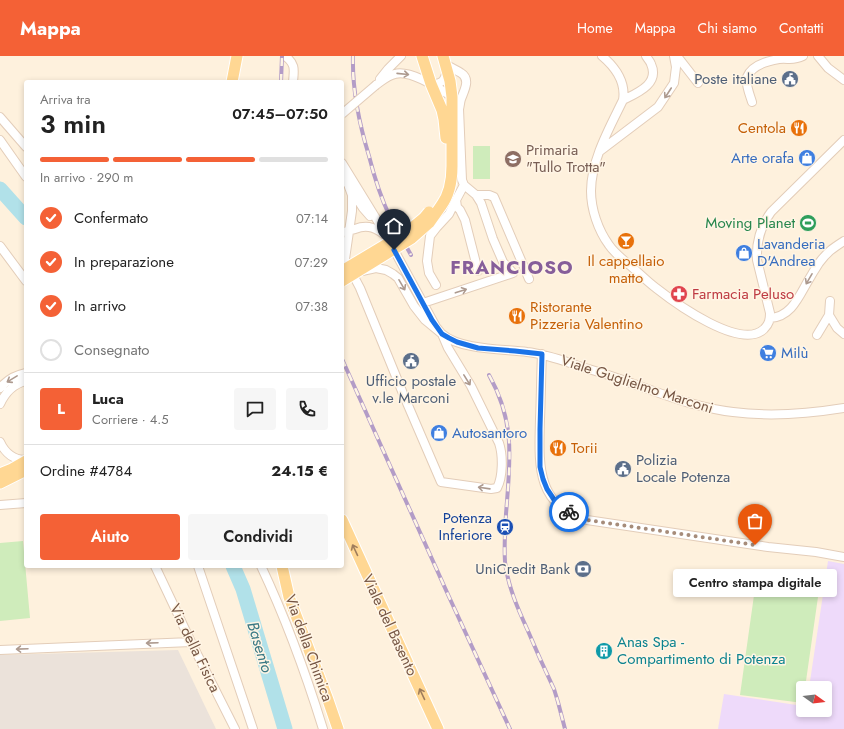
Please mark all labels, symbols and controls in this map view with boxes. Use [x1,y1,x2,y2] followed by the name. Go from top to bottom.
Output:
[20,15,81,42] text: Mappa
[577,18,613,38] text: Home
[635,18,676,38] text: Mappa
[698,18,757,38] text: Chi siamo
[779,18,824,38] text: Contatti
[694,68,777,90] place label: Poste italiane
[780,69,800,89] public building icon: Poste italiane
[396,70,409,78] one-way arrow
[663,87,671,99] one-way arrow
[40,90,91,109] text: Arriva tra
[232,103,328,125] text: 07:45–07:50
[40,105,106,143] text: 3 min
[738,117,786,139] place label: Centola
[789,118,809,138] restaurant icon: Centola
[526,139,606,178] place label: Primaria "Tullo Trotta"
[731,147,794,169] place label: Arte orafa
[797,148,817,168] shop icon: Arte orafa
[503,149,523,169] school or university icon: Primaria "Tullo Trotta"
[40,168,134,187] text: In arrivo · 290 m
[40,207,62,229] icon: check
[74,207,148,229] text: Confermato
[296,209,328,228] text: 07:14
[377,209,411,250] pin
[705,212,795,234] place label: Moving Planet
[798,213,818,233] sports icon: Moving Planet
[383,215,405,237] icon: home
[616,231,636,251] bar icon: Il cappellaio matto
[757,233,825,272] place label: Lavanderia D'Andrea
[734,243,754,263] shop icon: Lavanderia D'Andrea
[587,250,665,289] place label: Il cappellaio matto
[40,251,62,273] icon: check
[74,251,174,273] text: In preparazione
[295,253,328,272] text: 07:29
[450,254,574,281] district label: FRANCIOSO
[805,273,813,285] one-way arrow
[399,279,407,291] one-way arrow
[692,283,794,305] place label: Farmacia Peluso
[669,284,689,304] pharmacy icon: Farmacia Peluso
[454,287,467,294] one-way arrow
[40,295,62,317] icon: check
[74,295,126,317] text: In arrivo
[530,296,643,335] place label: Ristorante Pizzeria Valentino
[295,297,328,316] text: 07:38
[507,306,527,326] restaurant icon: Ristorante Pizzeria Valentino
[74,339,150,361] text: Consegnato
[781,342,808,364] place label: Milù
[758,343,778,363] supermarket icon: Milù
[558,349,716,419] street label: Viale Guglielmo Marconi
[401,351,421,371] public building icon: Ufficio postale v.le Marconi
[366,370,456,409] place label: Ufficio postale v.le Marconi
[464,374,472,386] one-way arrow
[6,375,18,383] one-way arrow
[92,388,124,410] text: Luca
[234,388,276,430] button: chat
[286,388,328,430] button: phone
[57,398,65,420] text: L
[92,410,168,429] text: Corriere · 4.5
[452,422,527,444] place label: Autosantoro
[429,423,449,443] shop icon: Autosantoro
[571,437,598,459] place label: Torii
[548,438,568,458] restaurant icon: Torii
[636,449,730,488] place label: Polizia Locale Potenza
[613,459,633,479] public building icon: Polizia Locale Potenza
[40,460,132,482] text: Ordine #4784
[271,460,328,482] text: 24.15 €
[477,484,490,492] one-way arrow
[549,492,589,532] courier
[558,501,580,523] icon: bike
[738,504,772,545] pin
[439,507,492,546] place label: Potenza Inferiore
[744,510,766,532] icon: bag
[40,514,180,560] button: Aiuto
[188,514,328,560] button: Condividi
[495,517,515,537] station icon: Potenza Inferiore
[351,545,358,557] one-way arrow
[475,558,570,580] place label: UniCredit Bank
[573,559,593,579] bank icon: UniCredit Bank
[673,569,837,597] callout: Centro stampa digitale
[357,571,423,679] street label: Viale del Basento
[689,573,821,592] text: Centro stampa digitale
[279,591,339,705] street label: Via della Chimica
[164,600,226,696] street label: Via della Fisica
[241,619,279,676] water label: Basento
[617,631,785,670] place label: Anas Spa - Compartimento di Potenza
[146,640,159,647] one-way arrow
[594,641,614,661] building icon: Anas Spa - Compartimento di Potenza
[16,645,29,653] one-way arrow
[796,681,832,717] north arrow
[796,681,832,717] map controls
[418,688,425,700] one-way arrow

